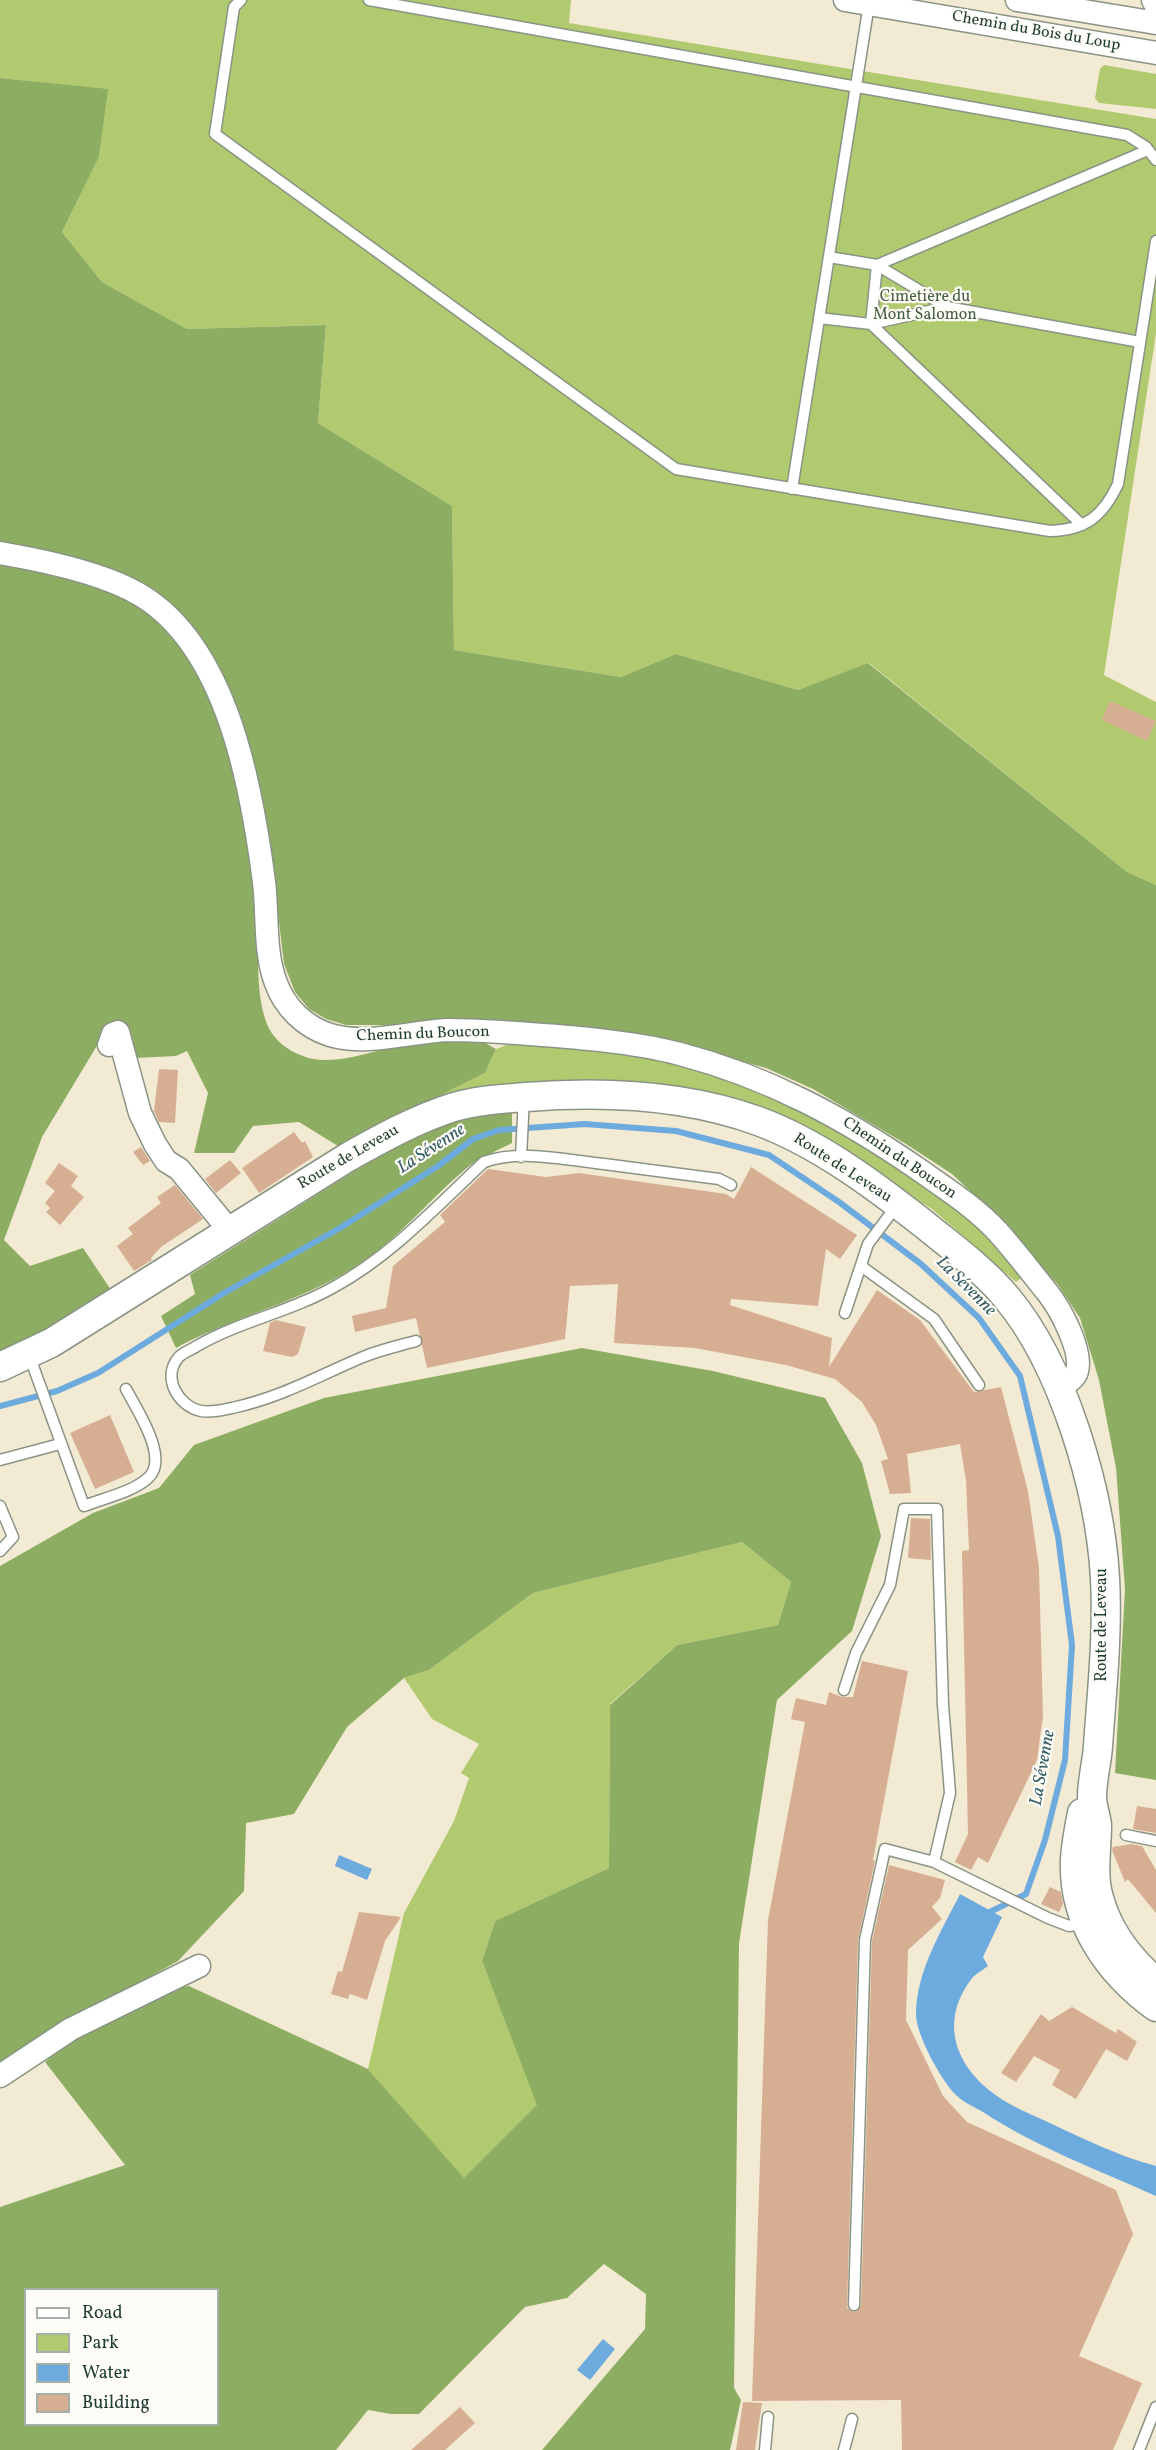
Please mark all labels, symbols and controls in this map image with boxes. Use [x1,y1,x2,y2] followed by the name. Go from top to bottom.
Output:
[950,8,1122,56] street label: Chemin du Bois du Loup
[873,288,977,326] park label: Cimetière du Mont Salomon
[356,1023,490,1047] street label: Chemin du Boucon
[838,1114,960,1204] street label: Chemin du Boucon
[394,1120,470,1180] water label: La Sévenne
[295,1121,403,1195] street label: Route de Leveau
[789,1130,895,1208] street label: Route de Leveau
[930,1252,1000,1322] water label: La Sévenne
[1093,1568,1113,1682] street label: Route de Leveau
[1027,1729,1061,1807] water label: La Sévenne
[24,2288,219,2426] legend
[82,2301,123,2326] text: Road
[82,2331,119,2356] text: Park
[82,2361,130,2386] text: Water
[82,2391,150,2416] text: Building

